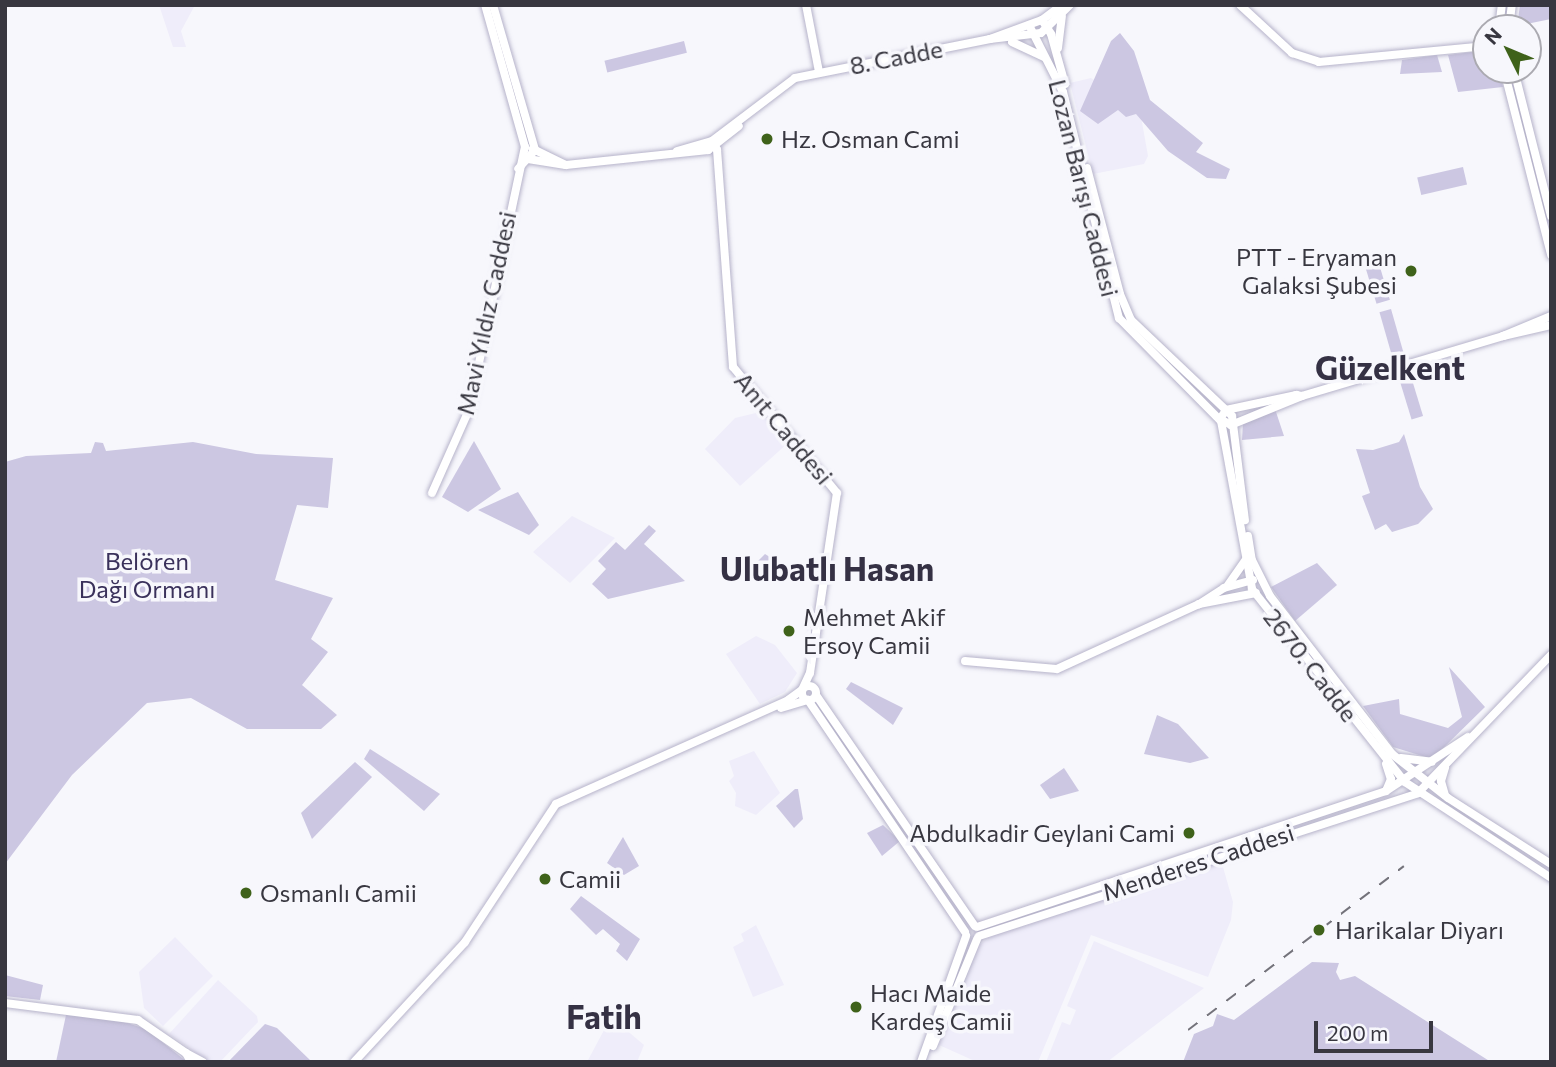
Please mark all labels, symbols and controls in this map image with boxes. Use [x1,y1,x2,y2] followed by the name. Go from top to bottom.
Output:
[1472,14,1542,84] north arrow
[1479,23,1506,49] text: N
[847,34,945,80] street label: 8. Cadde
[1043,76,1125,300] street label: Lozan Barışı Caddesi
[781,125,960,153] place label: Hz. Osman Cami
[759,131,775,147] marker: Hz. Osman Cami
[450,209,522,417] street label: Mavi Yıldız Caddesi
[1236,243,1397,299] place label: PTT - Eryaman Galaksi Şubesi
[1403,263,1419,279] marker: PTT - Eryaman Galaksi Şubesi
[1315,348,1465,386] district label: Güzelkent
[729,366,839,490] street label: Anıt Caddesi
[79,547,215,603] park label: Belören Dağı Ormanı
[720,549,934,587] district label: Ulubatlı Hasan
[803,603,945,659] place label: Mehmet Akif Ersoy Camii
[1258,603,1364,727] street label: 2670. Cadde
[781,623,797,639] marker: Mehmet Akif Ersoy Camii
[1099,817,1297,907] street label: Menderes Caddesi
[909,819,1175,847] place label: Abdulkadir Geylani Cami
[1181,825,1197,841] marker: Abdulkadir Geylani Cami
[559,865,621,893] place label: Camii
[537,871,553,887] marker: Camii
[260,879,417,907] place label: Osmanlı Camii
[238,885,254,901] marker: Osmanlı Camii
[1335,916,1504,944] place label: Harikalar Diyarı
[1309,920,1329,940] marker: Harikalar Diyarı
[870,979,1012,1035] place label: Hacı Maide Kardeş Camii
[566,997,642,1035] district label: Fatih
[848,999,864,1015] marker: Hacı Maide Kardeş Camii
[1318,1007,1437,1052] scale bar
[1327,1020,1388,1045] text: 200 m

